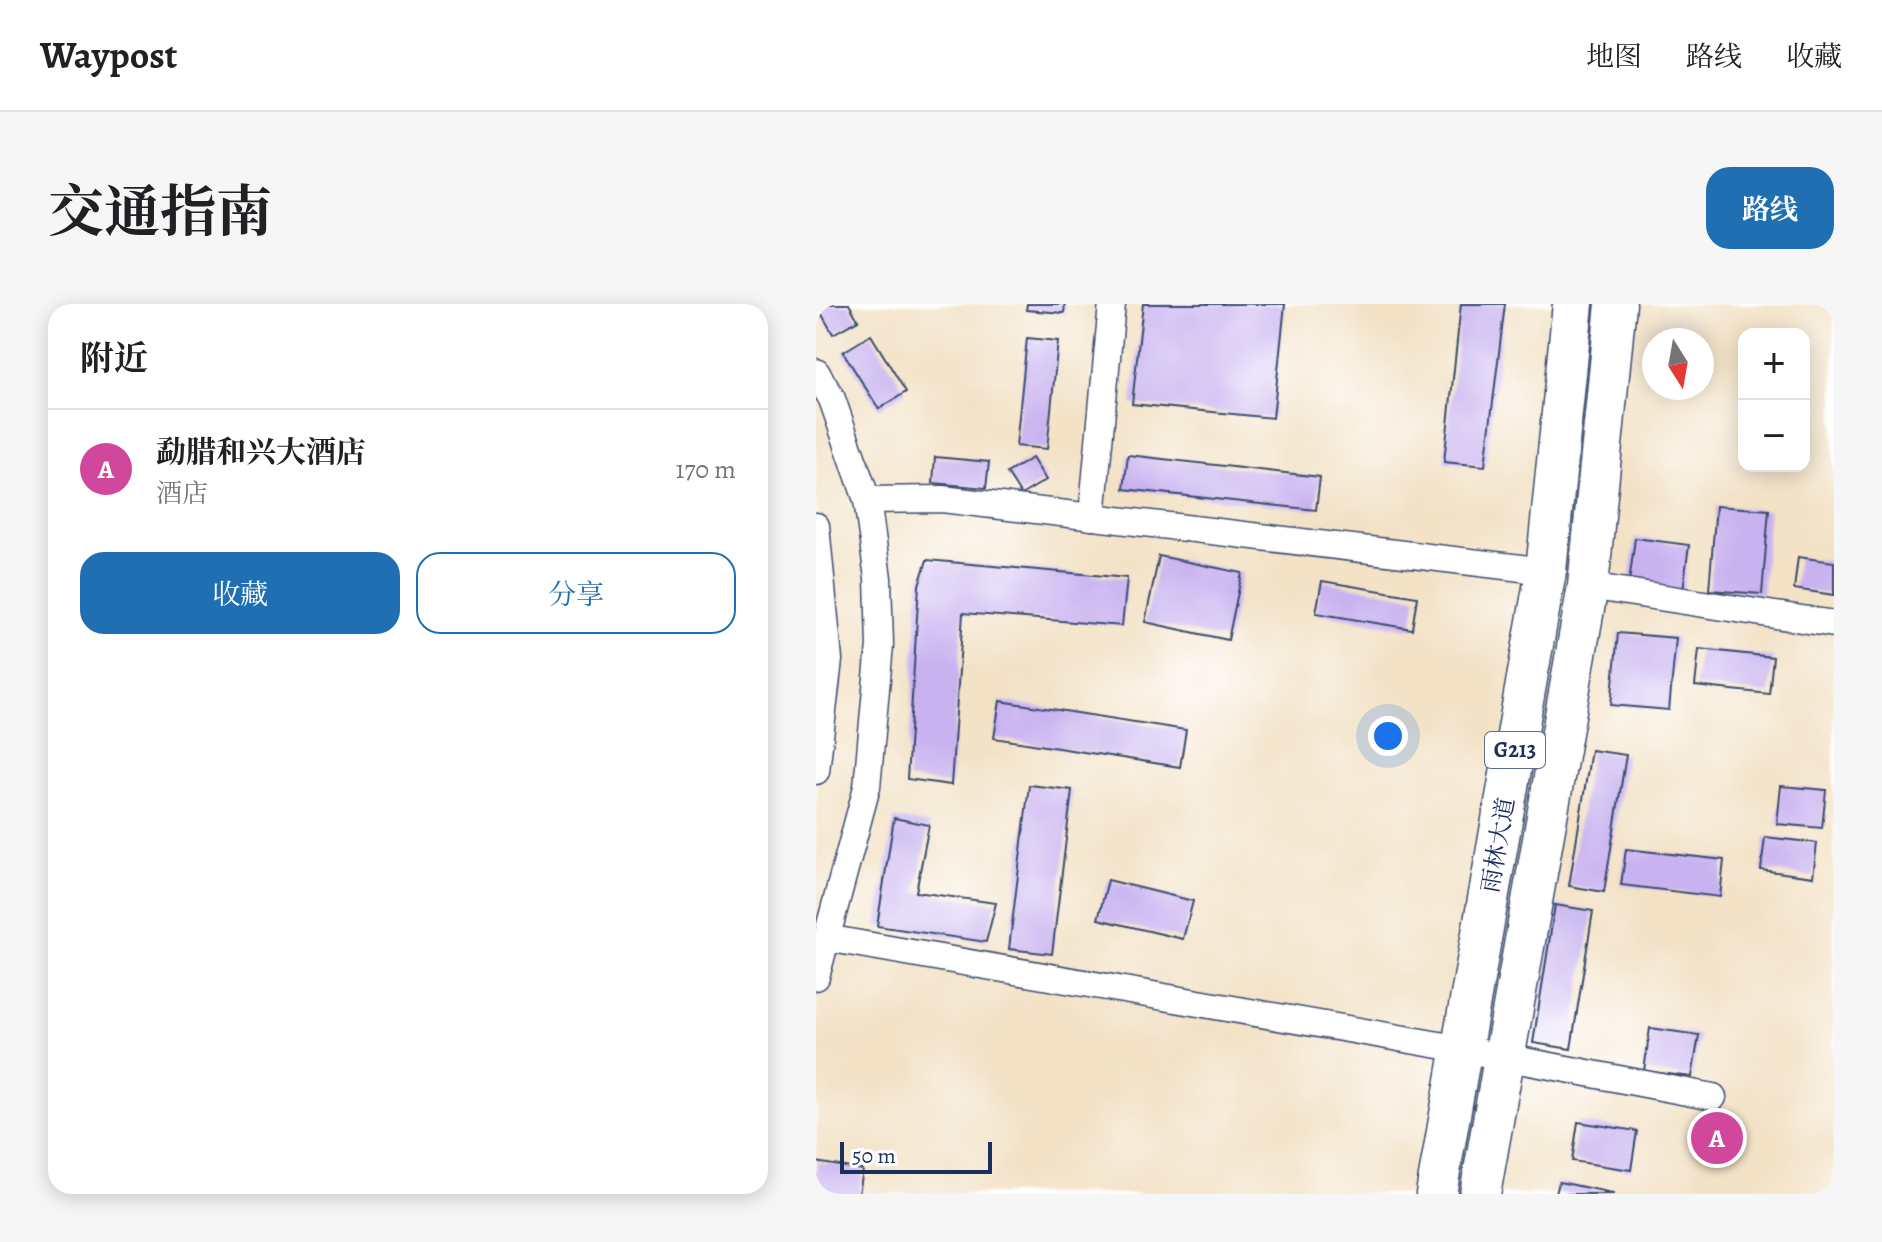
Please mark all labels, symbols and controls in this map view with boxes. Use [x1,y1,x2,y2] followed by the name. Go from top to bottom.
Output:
[40,29,177,81] text: Waypost
[1586,38,1642,76] text: 地图
[1686,38,1742,76] text: 路线
[1786,38,1842,76] text: 收藏
[1706,167,1834,249] button: 路线
[48,174,272,250] text: 交通指南
[1642,328,1714,400] north arrow
[1738,328,1810,472] map controls
[1738,328,1810,400] button: +
[80,335,148,382] text: 附近
[1738,400,1810,472] button: −
[156,432,366,472] text: 勐腊和兴大酒店
[98,452,114,487] text: A
[676,452,736,487] text: 170 m
[156,476,208,511] text: 酒店
[80,552,400,634] button: 收藏
[416,552,736,634] button: 分享
[1368,716,1408,756] your location
[1485,732,1545,768] road number: G213
[1474,795,1522,895] street label: 雨林大道
[1691,1108,1743,1168] pin: A
[840,1138,992,1174] scale bar
[852,1141,896,1171] text: 50 m

